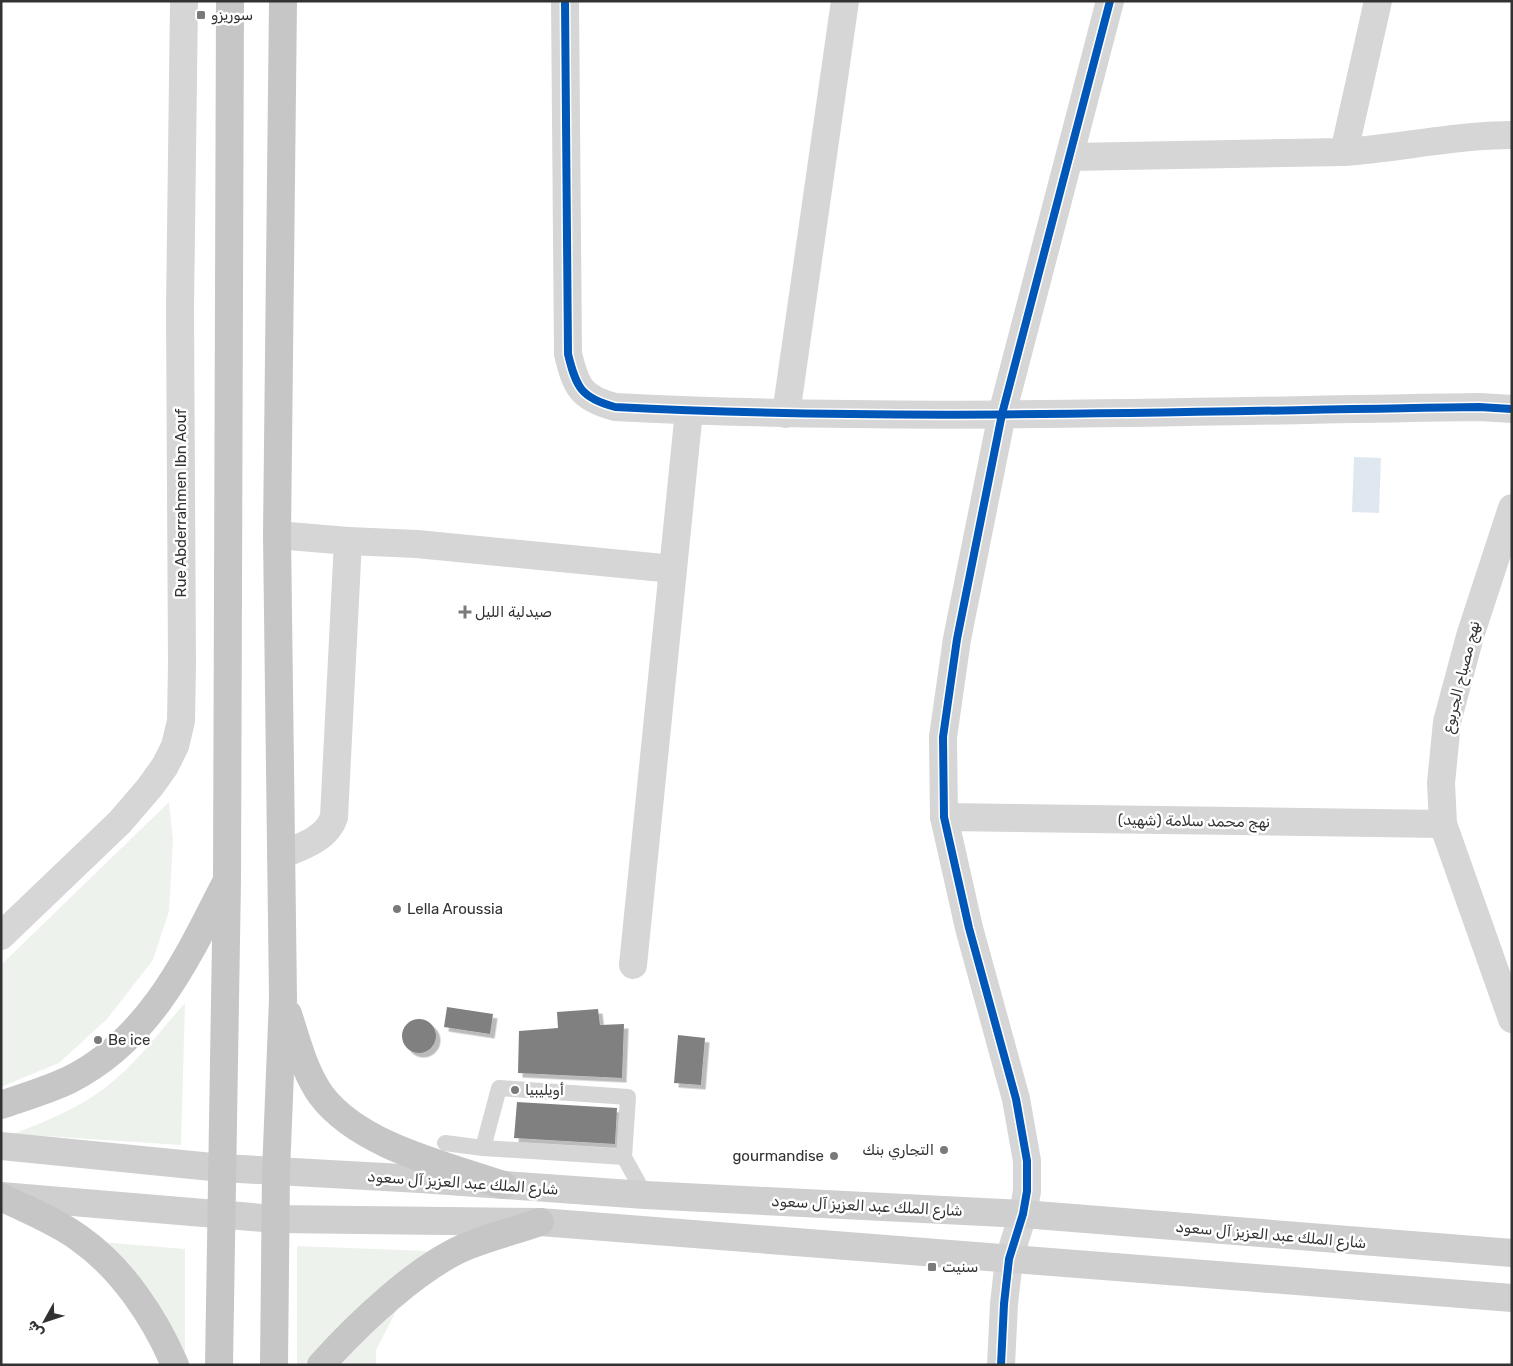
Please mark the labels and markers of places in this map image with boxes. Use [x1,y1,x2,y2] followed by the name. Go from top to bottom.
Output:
[211,6,253,25] place label: سوريزو
[195,9,207,21] marker: سوريزو
[475,603,552,621] place label: صيدلية الليل
[459,606,471,618] marker: صيدلية الليل
[407,900,503,918] place label: Lella Aroussia
[391,903,403,915] marker: Lella Aroussia
[108,1031,150,1049] place label: Be ice
[92,1034,104,1046] marker: Be ice
[525,1081,564,1100] place label: أويليبيا
[509,1084,521,1096] marker: أويليبيا
[862,1141,934,1160] place label: التجاري بنك
[938,1144,950,1156] marker: التجاري بنك
[732,1147,824,1165] place label: gourmandise
[828,1150,840,1162] marker: gourmandise
[942,1258,978,1276] place label: سنيت
[926,1261,938,1273] marker: سنيت

